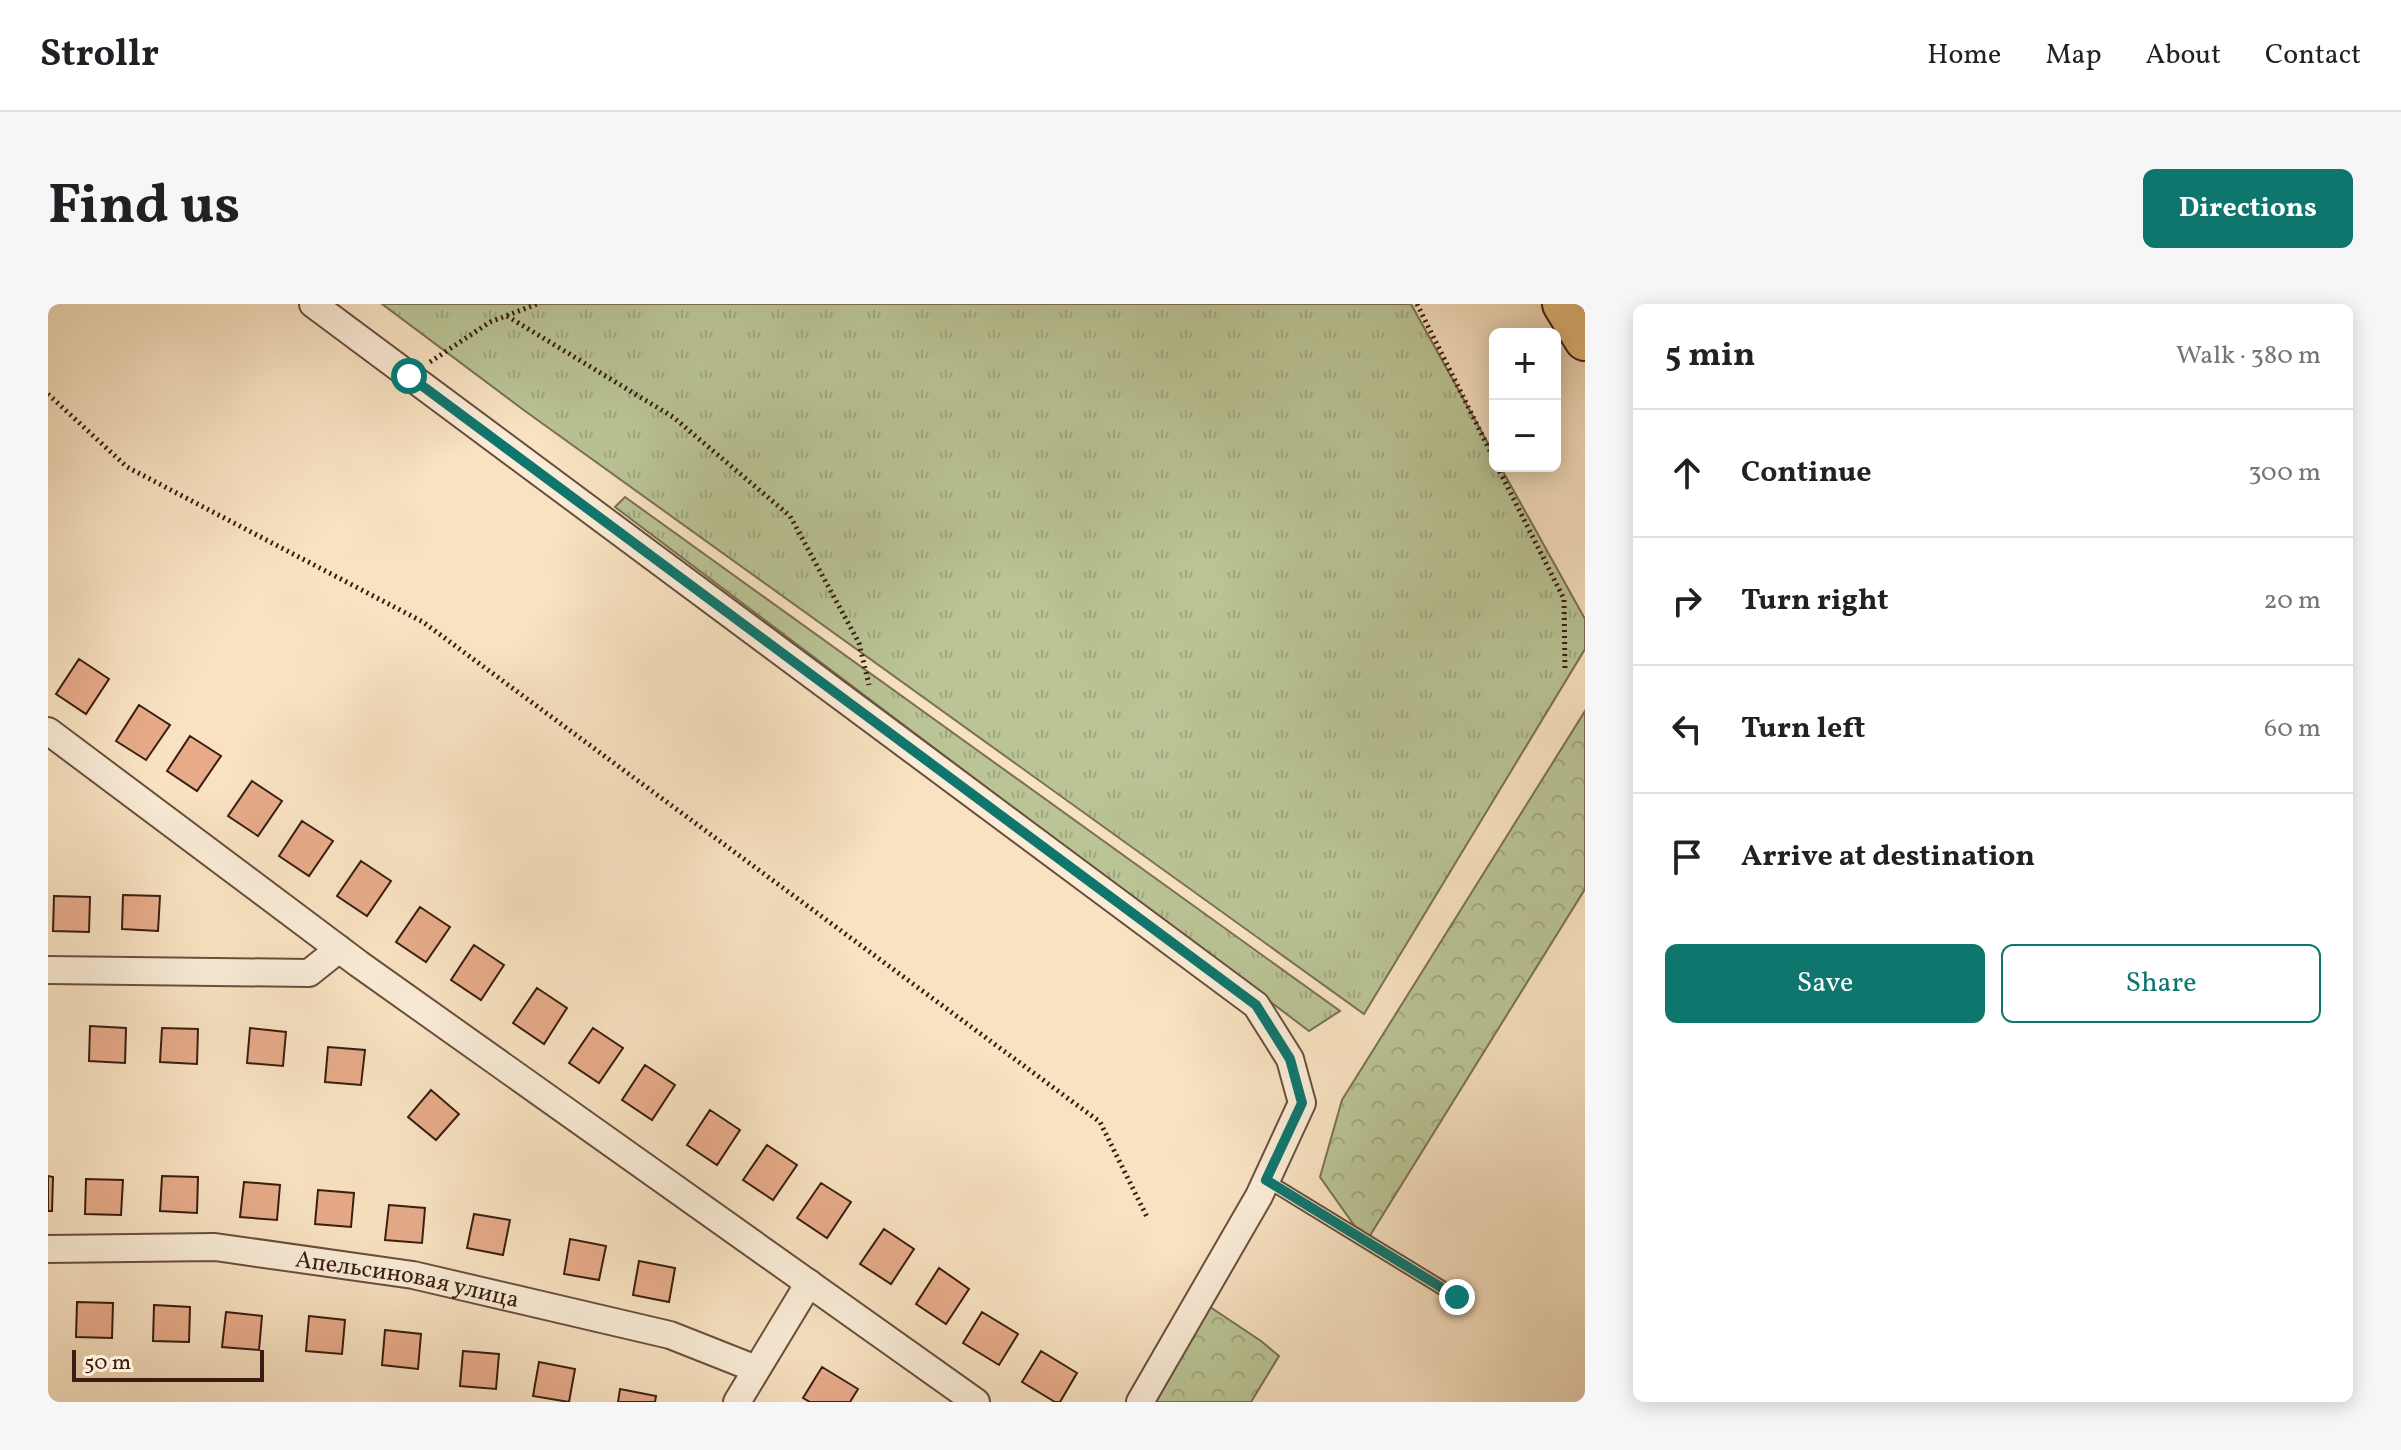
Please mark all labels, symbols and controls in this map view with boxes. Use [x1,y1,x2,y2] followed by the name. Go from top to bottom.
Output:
[40,29,159,82] text: Strollr
[1927,36,2001,75] text: Home
[2045,36,2101,75] text: Map
[2145,36,2221,75] text: About
[2265,36,2361,75] text: Contact
[48,169,240,247] text: Find us
[2143,169,2353,248] button: Directions
[1489,328,1561,472] map controls
[1489,328,1561,400] button: +
[1665,333,1755,380] text: 5 min
[2176,338,2321,374] text: Walk · 380 m
[391,358,427,394] route start
[1489,400,1561,472] button: −
[1665,451,1709,495] icon: ahead
[1741,452,1872,494] text: Continue
[2248,455,2321,491] text: 300 m
[1665,579,1709,623] icon: right
[1741,580,1889,622] text: Turn right
[2263,583,2321,619] text: 20 m
[1665,707,1709,751] icon: left
[1741,708,1865,750] text: Turn left
[2264,711,2321,747] text: 60 m
[1665,835,1709,879] icon: arrive
[1741,836,2035,878] text: Arrive at destination
[1665,944,1985,1023] button: Save
[2001,944,2321,1023] button: Share
[293,1244,522,1318] street label: Апельсиновая улица
[1439,1279,1475,1315] route end
[72,1346,264,1382] scale bar
[84,1348,131,1379] text: 50 m

